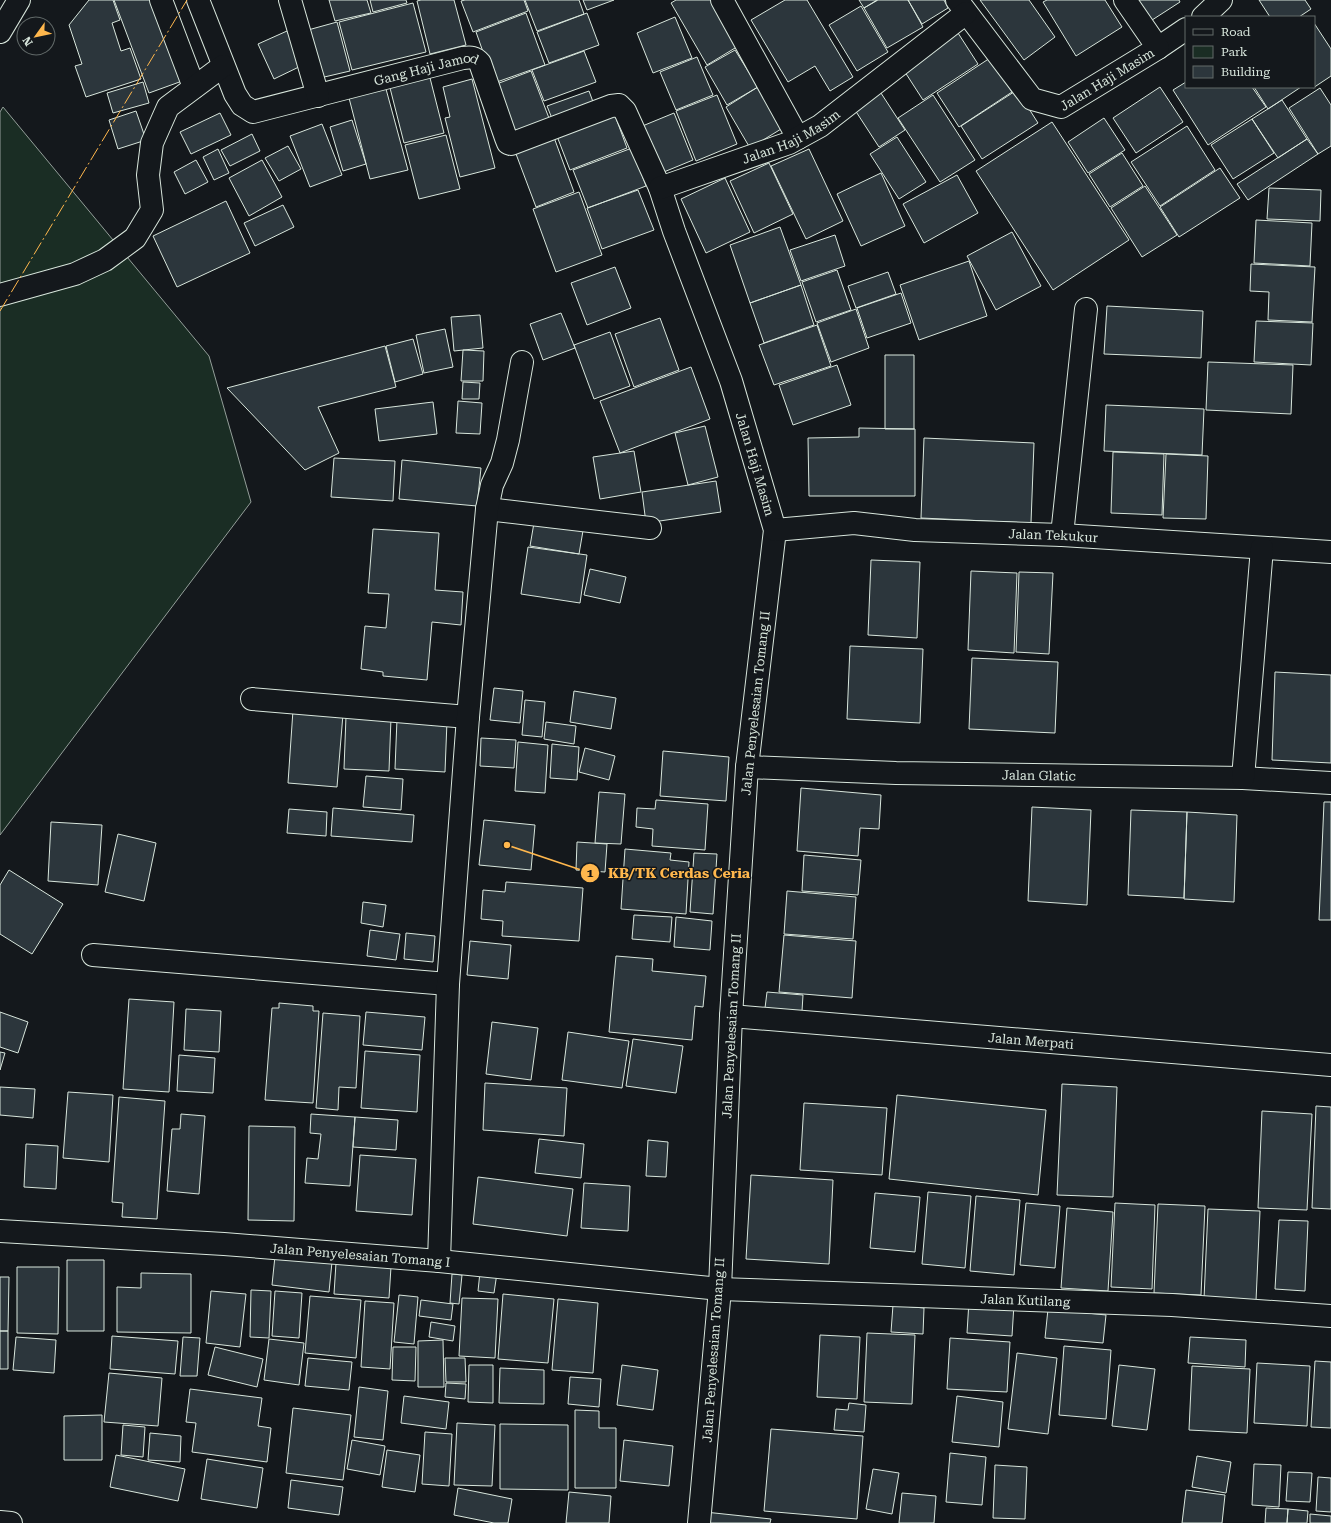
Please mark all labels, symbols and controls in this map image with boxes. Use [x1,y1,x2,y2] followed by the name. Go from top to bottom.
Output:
[16,16,56,56] north arrow
[1185,16,1315,88] legend
[1221,25,1251,39] text: Road
[20,34,36,48] text: N
[1057,45,1157,114] street label: Jalan Haji Masim
[1221,45,1248,59] text: Park
[372,50,482,89] street label: Gang Haji Jamod
[1221,65,1270,79] text: Building
[740,106,843,167] street label: Jalan Haji Masim
[733,411,777,518] street label: Jalan Haji Masim
[1008,526,1099,545] street label: Jalan Tekukur
[738,610,773,796] street label: Jalan Penyelesaian Tomang II
[1002,768,1076,784] street label: Jalan Glatic
[580,860,758,886] callout: KB/TK Cerdas Ceria
[608,865,751,881] text: KB/TK Cerdas Ceria
[587,866,594,880] text: 1
[719,933,744,1119] street label: Jalan Penyelesaian Tomang II
[988,1030,1074,1052] street label: Jalan Merpati
[269,1241,451,1270] street label: Jalan Penyelesaian Tomang I
[700,1257,727,1443] street label: Jalan Penyelesaian Tomang II
[980,1291,1071,1309] street label: Jalan Kutilang

